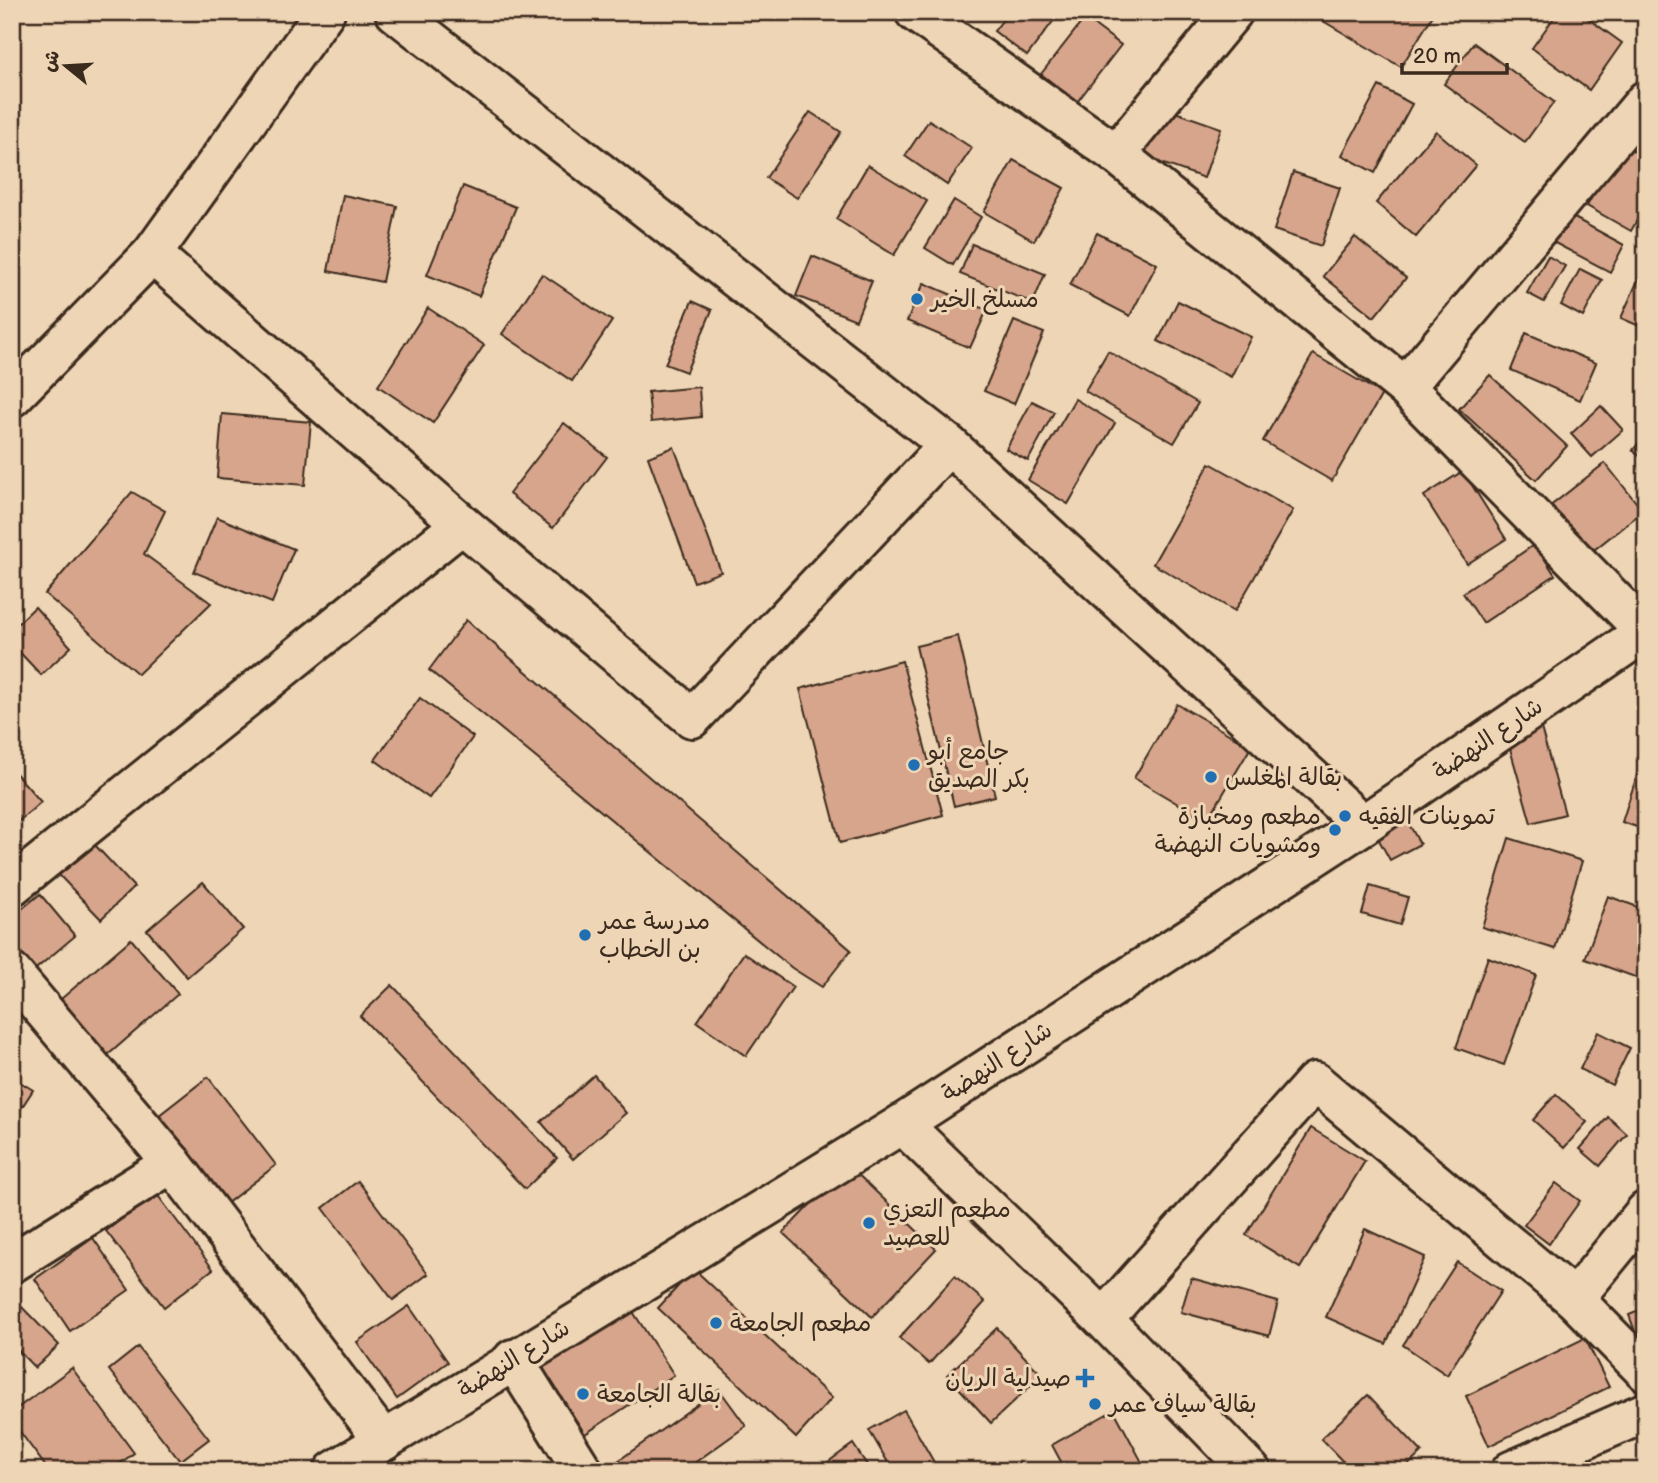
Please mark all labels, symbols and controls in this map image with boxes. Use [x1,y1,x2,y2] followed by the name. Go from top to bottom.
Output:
[32,32,102,102] north arrow
[1402,32,1508,76] scale bar
[1413,44,1461,69] text: 20 m
[37,48,65,75] text: ش
[929,285,1039,315] place label: مسلخ الخير
[909,291,925,307] marker: مسلخ الخير
[1428,692,1549,788] street label: شارع النهضة
[926,736,1030,794] place label: جامع أبو بكر الصديق
[906,757,922,773] marker: جامع أبو بكر الصديق
[1225,763,1342,792] place label: بقالة المغلس
[1203,769,1219,785] marker: بقالة المغلس
[1155,802,1321,859] place label: مطعم ومخبازة ومشويات النهضة
[1359,802,1496,831] place label: تموينات الفقيه
[1337,808,1353,824] marker: تموينات الفقيه
[1327,822,1343,838] marker: مطعم ومخبازة ومشويات النهضة
[597,907,710,964] place label: مدرسة عمر بن الخطاب
[577,927,593,943] marker: مدرسة عمر بن الخطاب
[936,1016,1059,1110] street label: شارع النهضة
[883,1195,1011,1252] place label: مطعم التعزي للعصيد
[861,1215,877,1231] marker: مطعم التعزي للعصيد
[730,1309,872,1341] place label: مطعم الجامعة
[453,1313,576,1406] street label: شارع النهضة
[708,1315,724,1331] marker: مطعم الجامعة
[945,1364,1071,1393] place label: صيدلية الريان
[1077,1370,1093,1386] marker: صيدلية الريان
[597,1380,721,1409] place label: بقالة الجامعة
[575,1386,591,1402] marker: بقالة الجامعة
[1107,1390,1257,1419] place label: بقالة سياف عمر
[1087,1396,1103,1412] marker: بقالة سياف عمر

